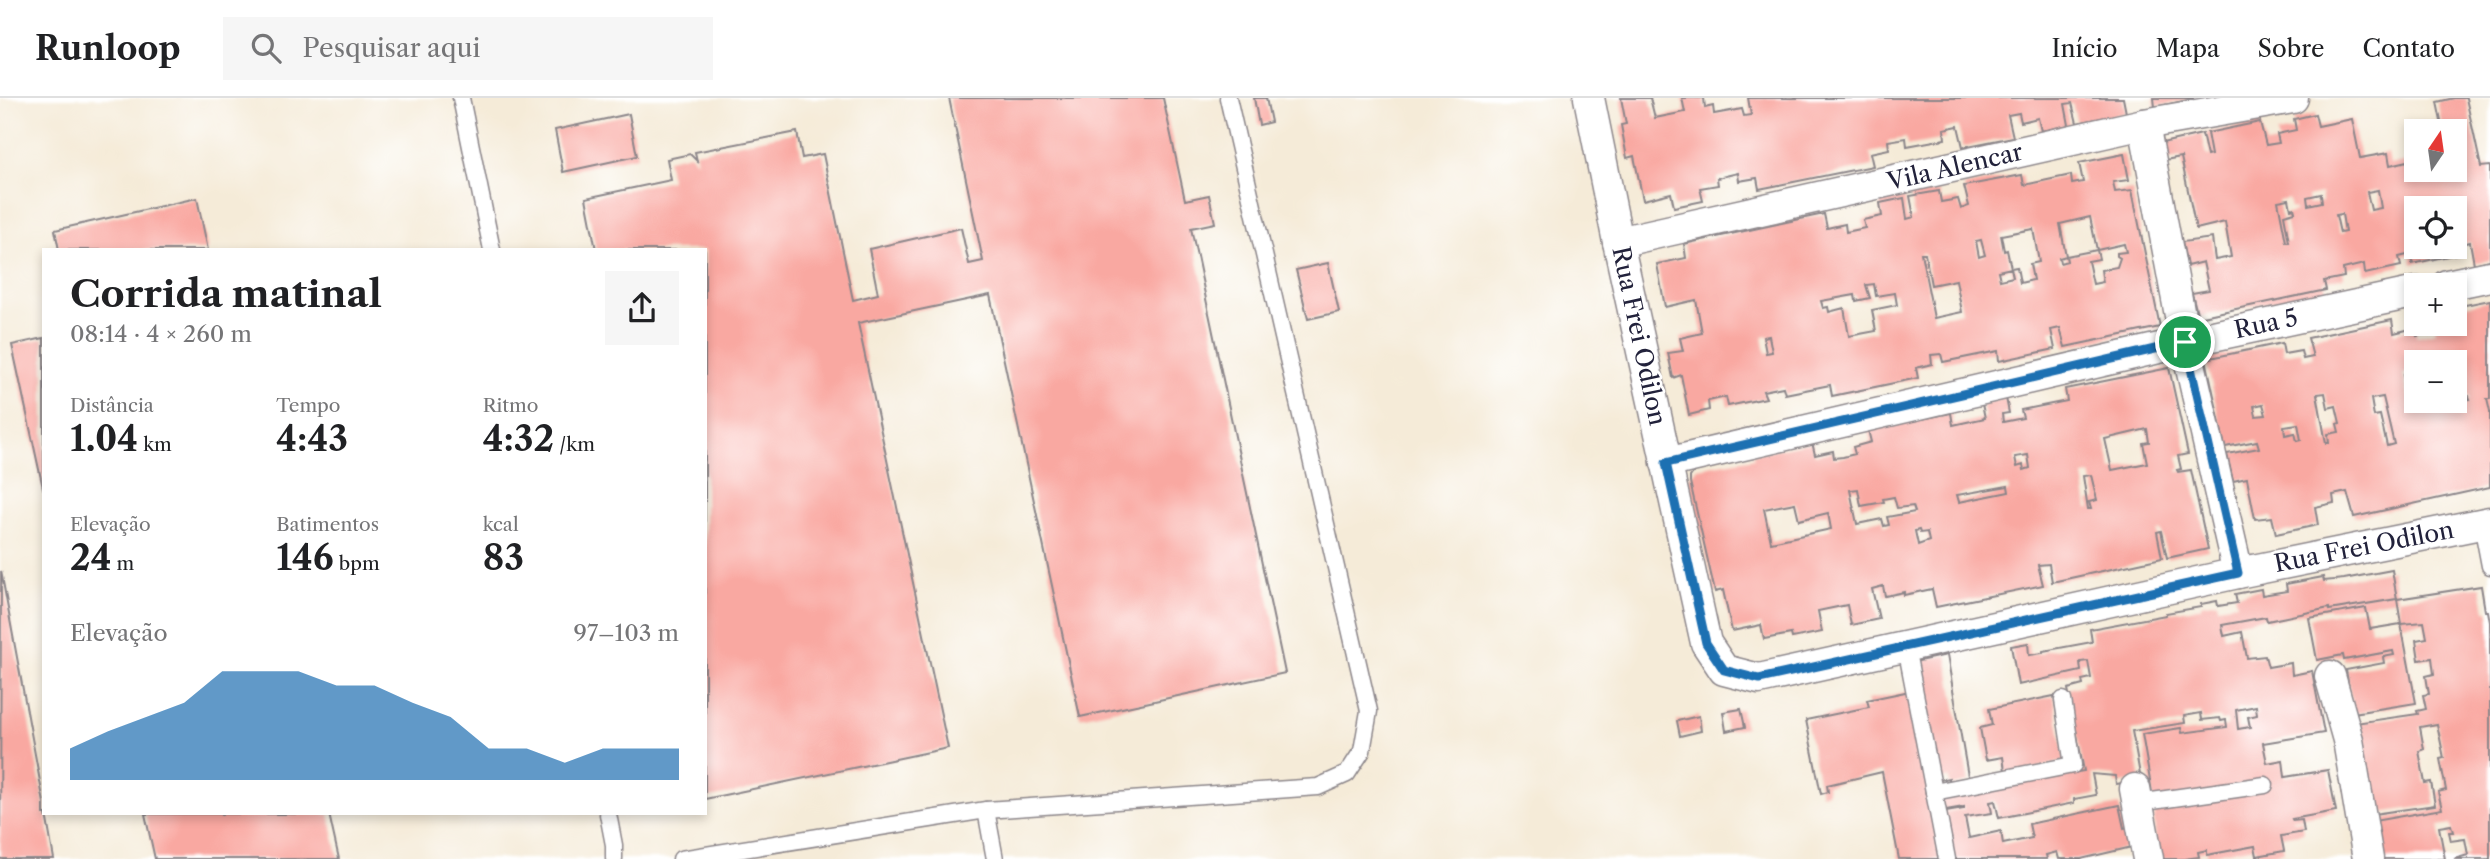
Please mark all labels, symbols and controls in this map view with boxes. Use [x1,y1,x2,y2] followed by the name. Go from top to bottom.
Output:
[223,17,713,80] search box
[35,28,181,69] text: Runloop
[247,29,285,67] icon: search
[303,32,480,64] text: Pesquisar aqui
[2051,34,2117,63] text: Início
[2155,34,2220,63] text: Mapa
[2258,34,2324,63] text: Sobre
[2362,34,2455,63] text: Contato
[2404,119,2468,182] north arrow
[2404,119,2467,413] map controls
[1883,137,2026,196] street label: Vila Alencar
[2404,196,2467,259] button: locate
[1606,244,1673,428] street label: Rua Frei Odilon
[70,270,382,317] text: Corrida matinal
[605,271,679,345] button: share
[2404,273,2467,336] button: +
[2232,303,2300,344] street label: Rua 5
[2155,312,2215,372] pin
[70,320,252,348] text: 08:14 · 4 × 260 m
[2166,323,2204,361] icon: arrive
[2404,350,2467,413] button: −
[70,394,154,417] text: Distância
[276,394,340,417] text: Tempo
[483,394,538,417] text: Ritmo
[70,417,138,460] text: 1.04
[276,417,348,460] text: 4:43
[483,417,554,460] text: 4:32
[138,433,172,456] text: km
[554,433,595,456] text: /km
[70,513,151,536] text: Elevação
[276,513,379,536] text: Batimentos
[483,513,519,536] text: kcal
[2272,515,2456,578] street label: Rua Frei Odilon
[70,536,111,579] text: 24
[276,536,334,579] text: 146
[483,536,524,579] text: 83
[111,552,134,575] text: m
[334,552,380,575] text: bpm
[70,619,168,647] text: Elevação
[573,619,679,647] text: 97–103 m

